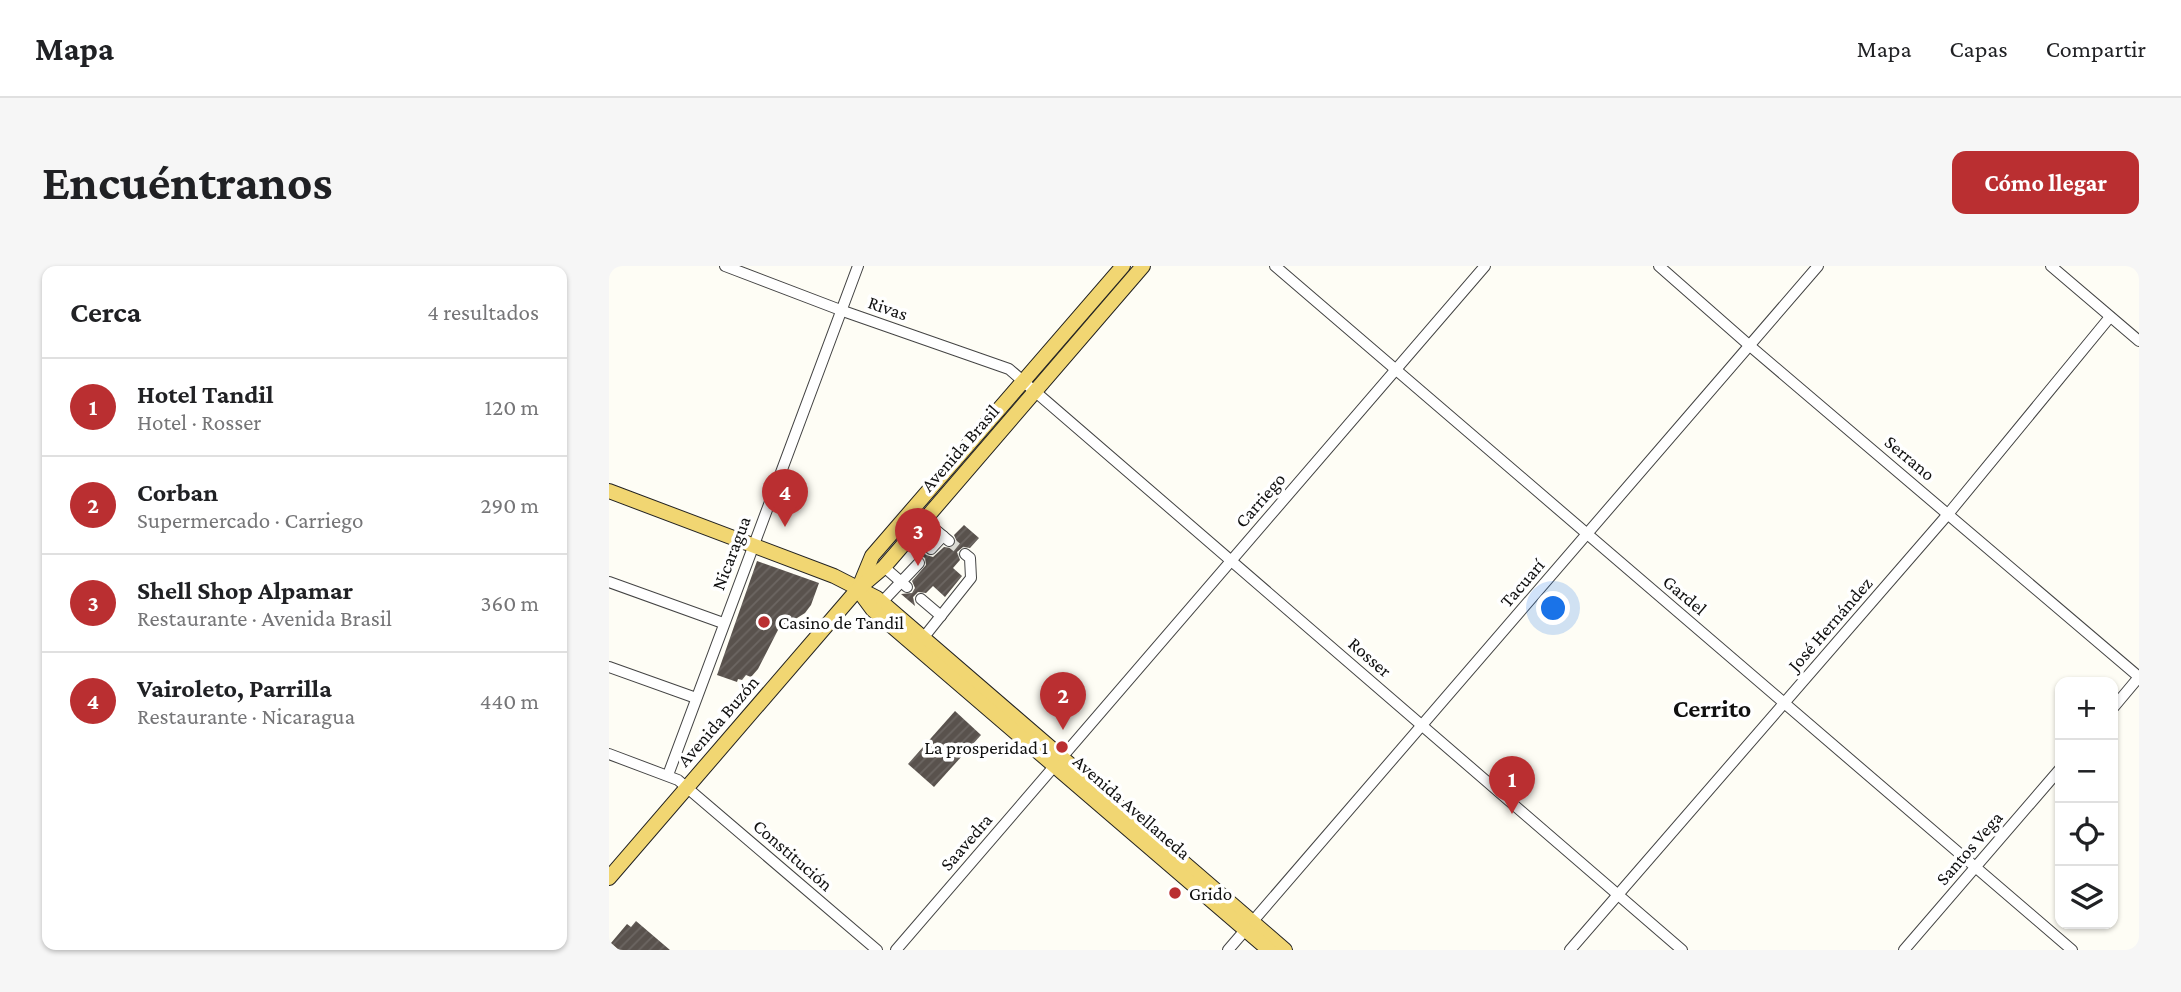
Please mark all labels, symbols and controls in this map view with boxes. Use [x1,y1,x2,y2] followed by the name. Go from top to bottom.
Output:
[35,30,114,67] text: Mapa
[1857,35,1912,62] text: Mapa
[1950,35,2008,62] text: Capas
[2046,35,2146,62] text: Compartir
[1952,151,2139,214] button: Cómo llegar
[42,155,332,210] text: Encuéntranos
[865,291,911,325] street label: Rivas
[70,295,141,328] text: Cerca
[427,299,539,325] text: 4 resultados
[137,380,274,409] text: Hotel Tandil
[89,394,97,420] text: 1
[485,394,539,420] text: 120 m
[917,400,1003,496] street label: Avenida Brasil
[137,409,261,435] text: Hotel · Rosser
[1881,431,1939,485] street label: Serrano
[1231,468,1289,532] street label: Carriego
[762,469,808,527] pin: 4
[137,478,218,507] text: Corban
[87,492,99,518] text: 2
[481,492,539,518] text: 290 m
[137,507,363,533] text: Supermercado · Carriego
[895,508,941,566] pin: 3
[707,513,755,593] street label: Nicaragua
[1495,554,1549,611] street label: Tacuarí
[1659,571,1711,619] street label: Gardel
[1782,573,1877,677] street label: José Hernández
[137,576,353,605] text: Shell Shop Alpamar
[87,590,99,616] text: 3
[481,590,539,616] text: 360 m
[1536,591,1570,625] your location
[137,605,392,631] text: Restaurante · Avenida Brasil
[778,612,904,633] place label: Casino de Tandil
[756,614,772,630] marker: Casino de Tandil
[1344,633,1396,681] street label: Rosser
[673,671,763,771] street label: Avenida Buzón
[1040,672,1086,730] pin: 2
[137,674,332,703] text: Vairoleto, Parrilla
[2055,677,2118,929] map controls
[2055,677,2118,740] button: +
[87,688,99,714] text: 4
[480,688,539,714] text: 440 m
[1673,694,1751,723] district label: Cerrito
[137,703,355,729] text: Restaurante · Nicaragua
[924,737,1048,758] place label: La prosperidad 1
[1054,739,1070,755] marker: La prosperidad 1
[2055,740,2118,803] button: −
[1069,750,1195,864] street label: Avenida Avellaneda
[1489,756,1535,814] pin: 1
[2055,803,2118,866] button: locate
[1931,807,2007,889] street label: Santos Vega
[936,809,997,875] street label: Saavedra
[749,815,837,895] street label: Constitución
[2055,866,2118,929] button: layers
[1189,883,1232,904] place label: Grido
[1167,885,1183,901] marker: Grido

